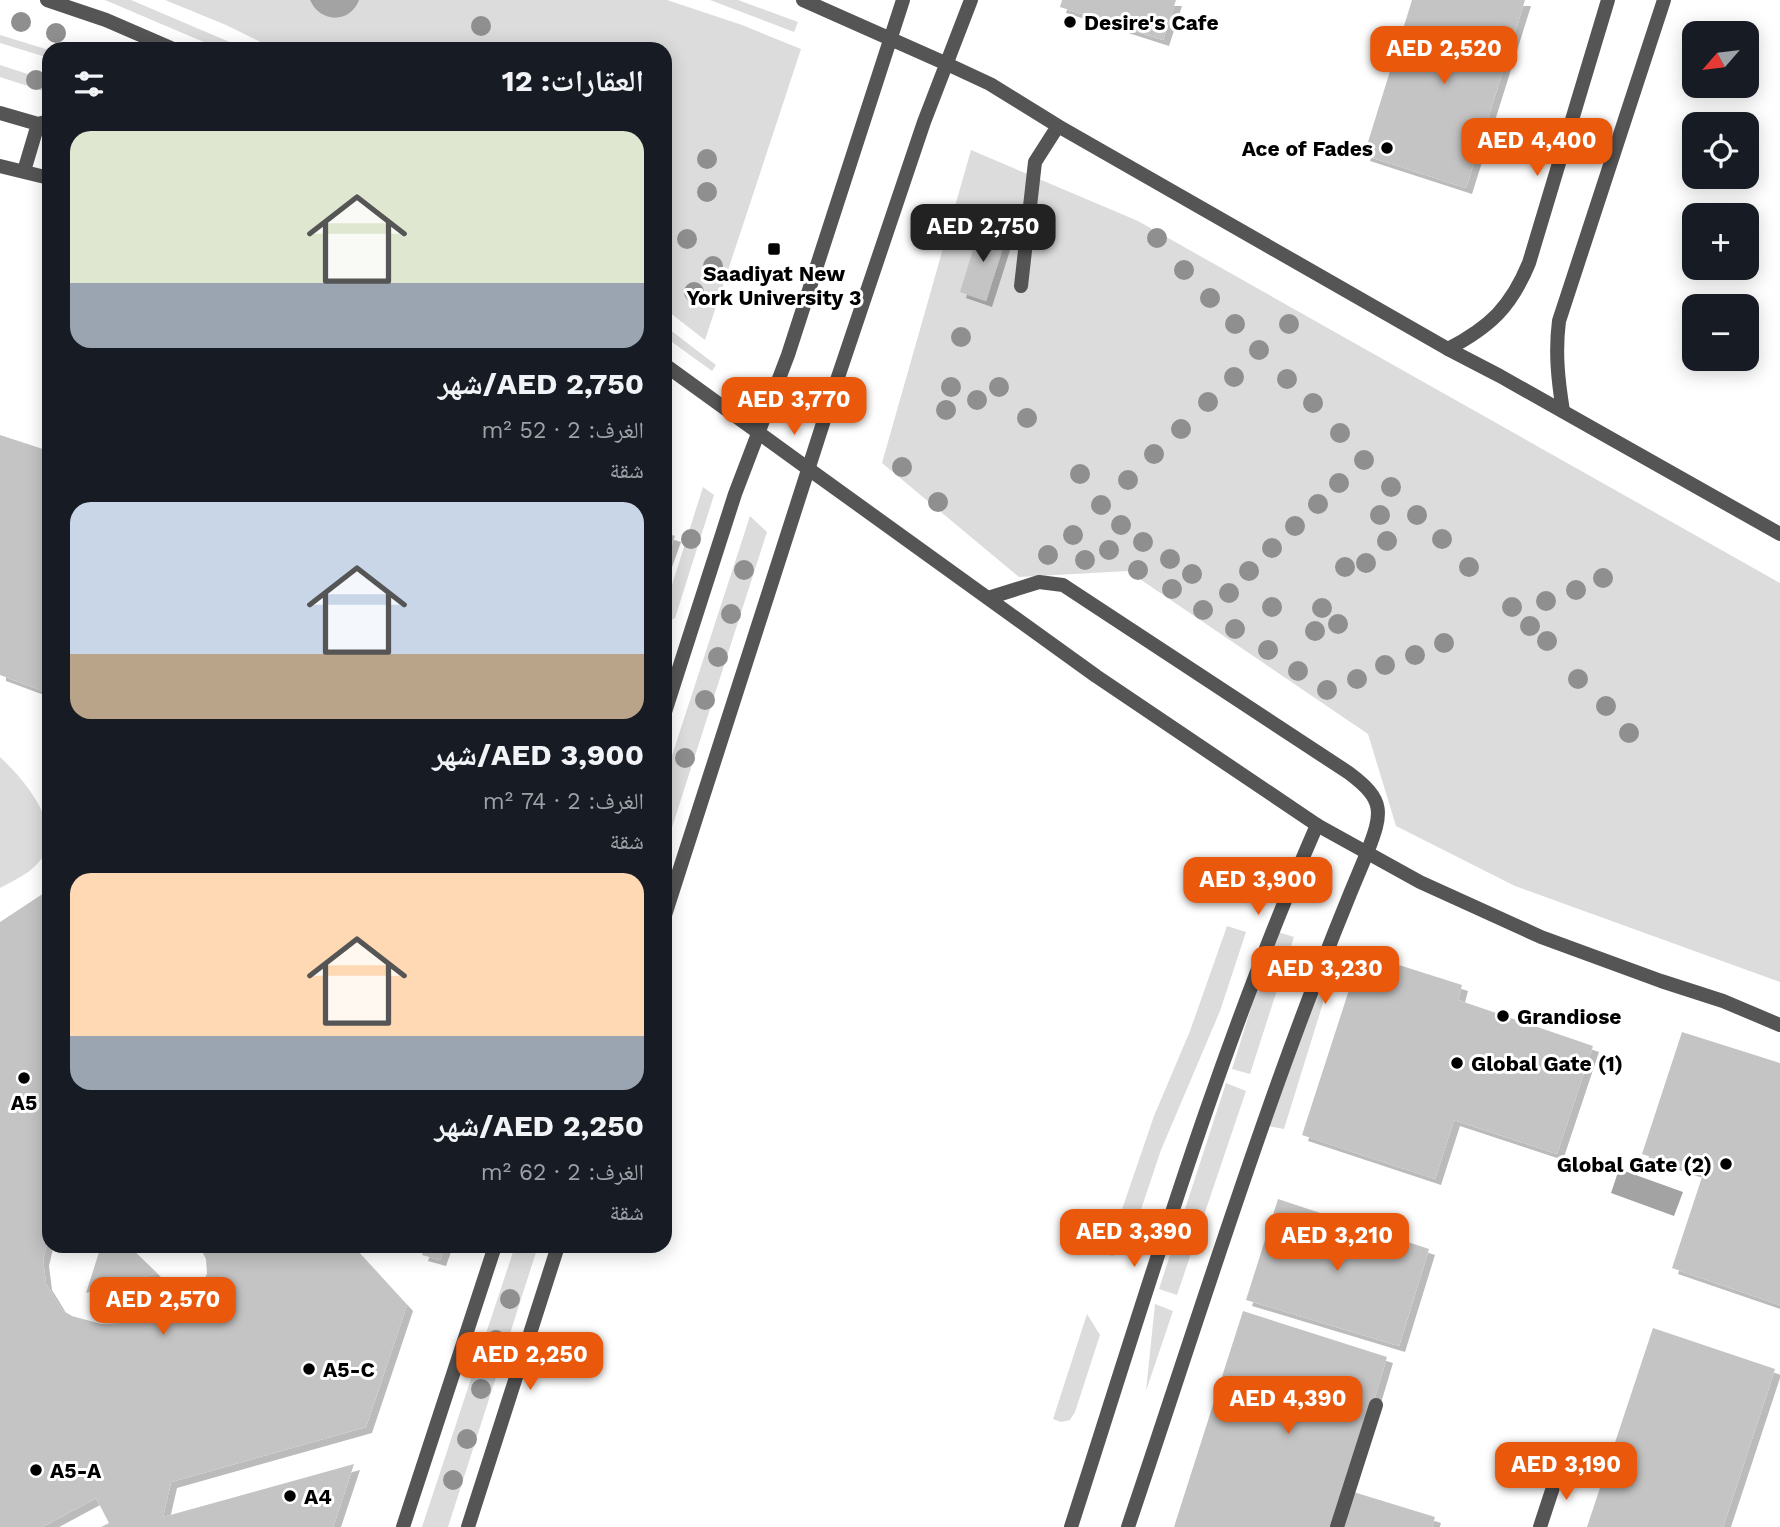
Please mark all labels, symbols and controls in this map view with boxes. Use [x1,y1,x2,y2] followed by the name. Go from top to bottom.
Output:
[1084,10,1219,35] place label: Desire's Cafe
[1062,14,1078,30] marker: Desire's Cafe
[1682,21,1759,98] north arrow
[1682,21,1759,371] map controls
[1364,27,1524,86] pin: AED 2,520
[1386,35,1502,62] text: AED 2,520
[502,63,644,98] text: العقارات: 12
[70,65,108,103] icon: filters
[1682,112,1759,189] button: locate
[1457,118,1617,178] pin: AED 4,400
[1478,127,1597,154] text: AED 4,400
[1242,136,1373,161] place label: Ace of Fades
[1379,140,1395,156] marker: Ace of Fades
[294,176,420,302] icon: home
[1682,203,1759,280] button: +
[903,204,1063,264] pin: AED 2,750
[927,213,1039,240] text: AED 2,750
[766,241,782,257] marker: Saadiyat New York University 3
[687,261,861,310] place label: Saadiyat New York University 3
[1682,294,1759,371] button: −
[438,366,644,401] text: AED 2,750/شهر
[714,378,874,437] pin: AED 3,770
[737,386,851,413] text: AED 3,770
[481,417,644,444] text: الغرف: 2 · 52 m²
[610,457,644,484] text: شقة
[294,547,420,673] icon: home
[432,737,644,772] text: AED 3,900/شهر
[483,788,644,815] text: الغرف: 2 · 74 m²
[610,828,644,855] text: شقة
[1178,858,1338,917] pin: AED 3,900
[1199,866,1317,893] text: AED 3,900
[294,918,420,1044] icon: home
[1245,946,1405,1006] pin: AED 3,230
[1267,955,1383,982] text: AED 3,230
[1517,1004,1621,1029] place label: Grandiose
[1495,1008,1511,1024] marker: Grandiose
[1471,1051,1623,1076] place label: Global Gate (1)
[1449,1055,1465,1071] marker: Global Gate (1)
[16,1070,32,1086] marker: A5
[11,1090,37,1115] place label: A5
[435,1108,644,1143] text: AED 2,250/شهر
[1557,1152,1712,1177] place label: Global Gate (2)
[1718,1156,1734,1172] marker: Global Gate (2)
[481,1159,644,1186] text: الغرف: 2 · 62 m²
[610,1199,644,1226] text: شقة
[1054,1210,1214,1269] pin: AED 3,390
[1257,1214,1417,1273] pin: AED 3,210
[1076,1218,1192,1245] text: AED 3,390
[1281,1222,1393,1249] text: AED 3,210
[83,1278,243,1337] pin: AED 2,570
[106,1286,220,1313] text: AED 2,570
[450,1332,610,1392] pin: AED 2,250
[472,1341,588,1368] text: AED 2,250
[323,1357,375,1382] place label: A5-C
[301,1361,317,1377] marker: A5-C
[1208,1376,1368,1436] pin: AED 4,390
[1229,1385,1347,1412] text: AED 4,390
[1486,1442,1646,1502] pin: AED 3,190
[1511,1451,1621,1478] text: AED 3,190
[50,1458,102,1483] place label: A5-A
[28,1462,44,1478] marker: A5-A
[304,1484,332,1509] place label: A4
[282,1488,298,1504] marker: A4

